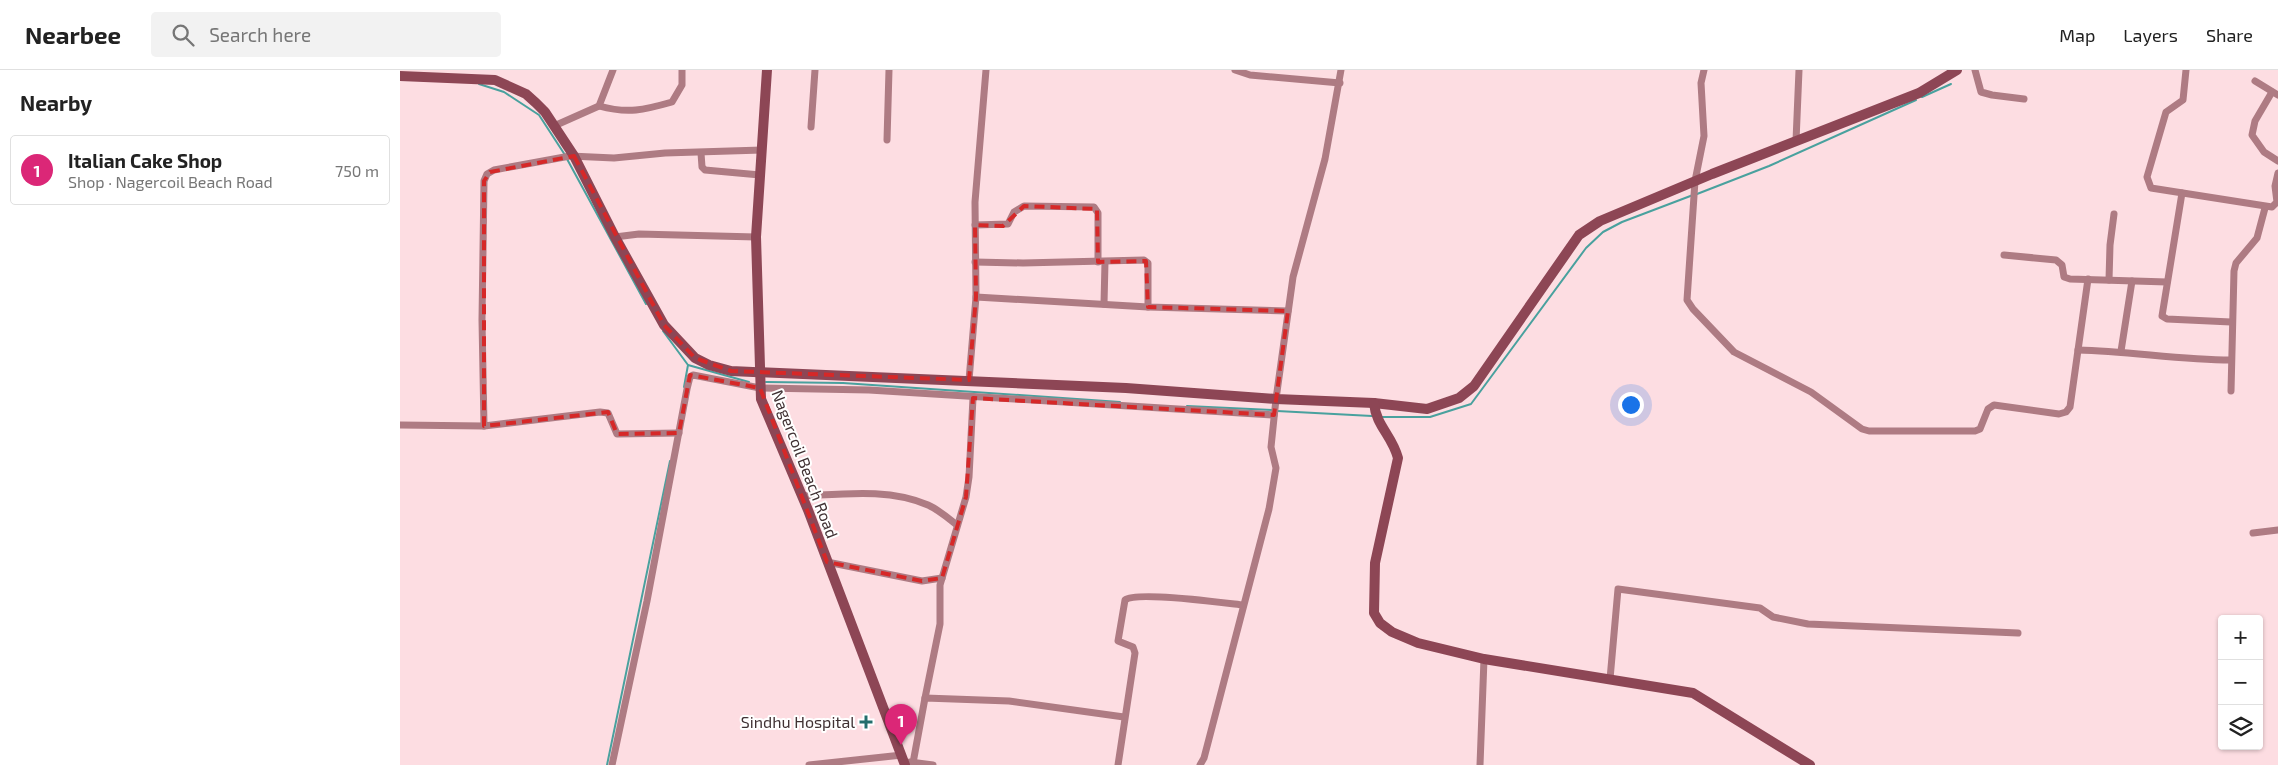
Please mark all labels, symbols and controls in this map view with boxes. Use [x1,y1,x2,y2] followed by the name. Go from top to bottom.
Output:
[151,12,501,57] search box
[25,20,121,49] text: Nearbee
[169,21,197,49] icon: search
[209,23,311,46] text: Search here
[2059,24,2095,46] text: Map
[2123,24,2178,46] text: Layers
[2206,24,2253,46] text: Share
[20,90,92,115] text: Nearby
[68,149,222,172] text: Italian Cake Shop
[34,161,40,180] text: 1
[335,161,379,180] text: 750 m
[68,172,273,191] text: Shop · Nagercoil Beach Road
[768,387,843,541] street label: Nagercoil Beach Road
[1618,392,1644,418] your location
[2218,615,2263,750] map controls
[2218,615,2263,660] button: +
[2218,660,2263,705] button: −
[885,704,917,745] pin: 1
[2218,705,2263,750] button: layers
[741,712,855,731] place label: Sindhu Hospital
[859,715,873,729] marker: Sindhu Hospital

